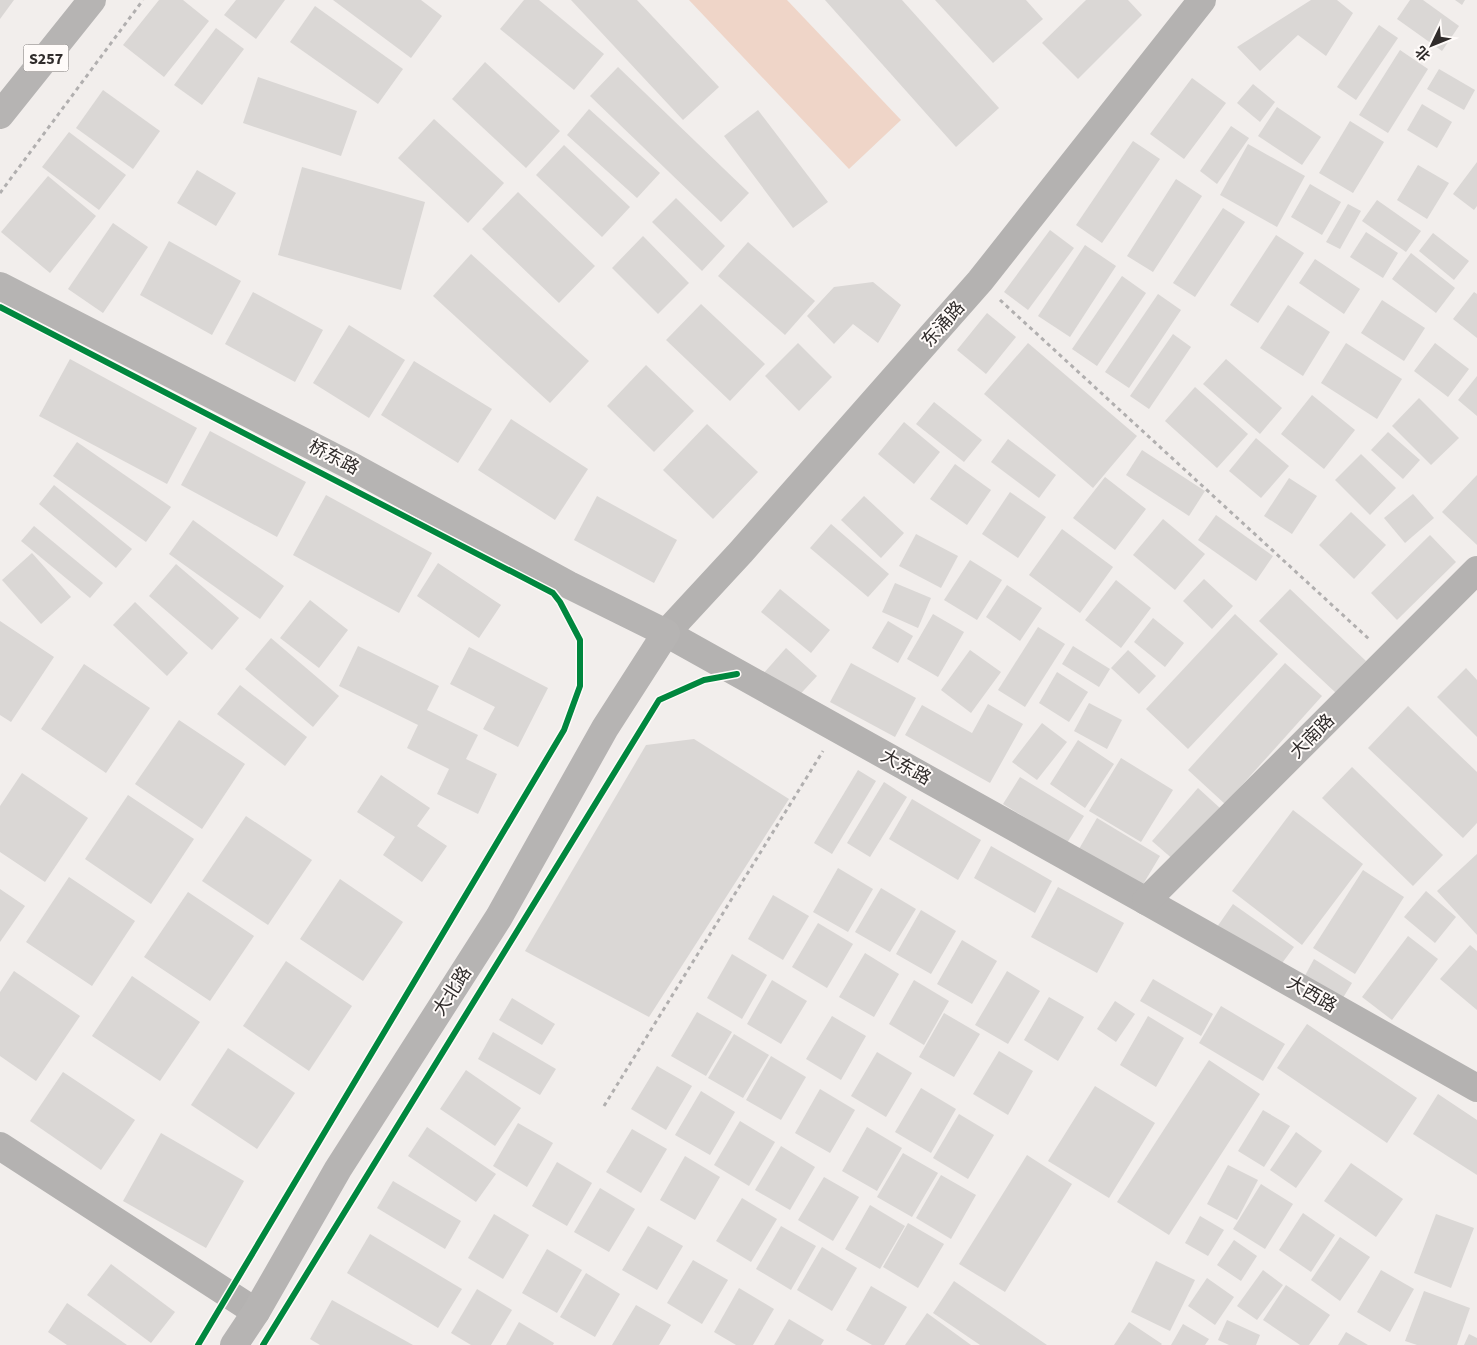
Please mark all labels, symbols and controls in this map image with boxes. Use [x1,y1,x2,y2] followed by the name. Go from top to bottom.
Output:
[1407,20,1457,70] north arrow
[1411,41,1435,65] text: 北
[23,44,68,72] road number: S257
[916,296,971,353] street label: 东涌路
[304,434,364,481] street label: 桥东路
[1284,708,1340,764] street label: 大南路
[876,743,935,791] street label: 大东路
[427,962,478,1021] street label: 大北路
[1282,970,1341,1019] street label: 大西路

